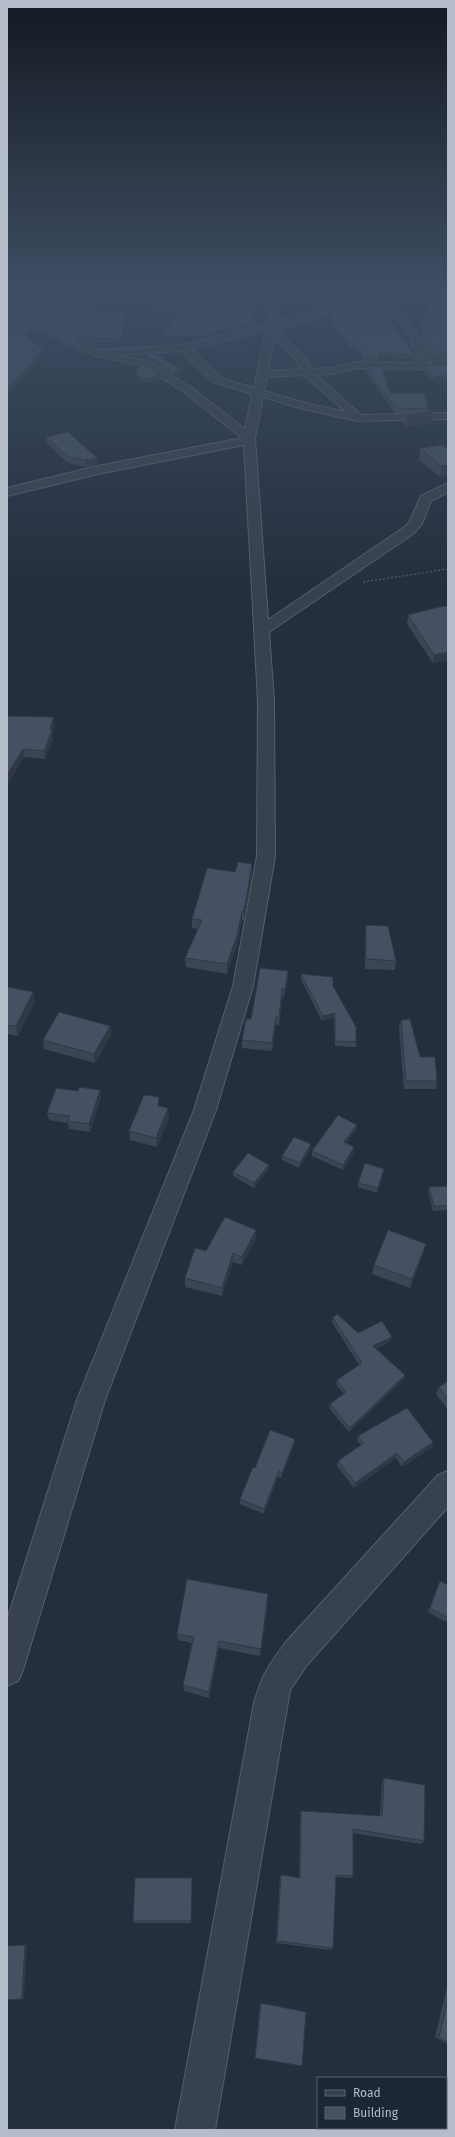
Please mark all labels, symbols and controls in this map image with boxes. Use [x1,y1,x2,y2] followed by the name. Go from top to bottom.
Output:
[317,2077,447,2129] legend
[353,2086,381,2100] text: Road
[353,2106,399,2120] text: Building

